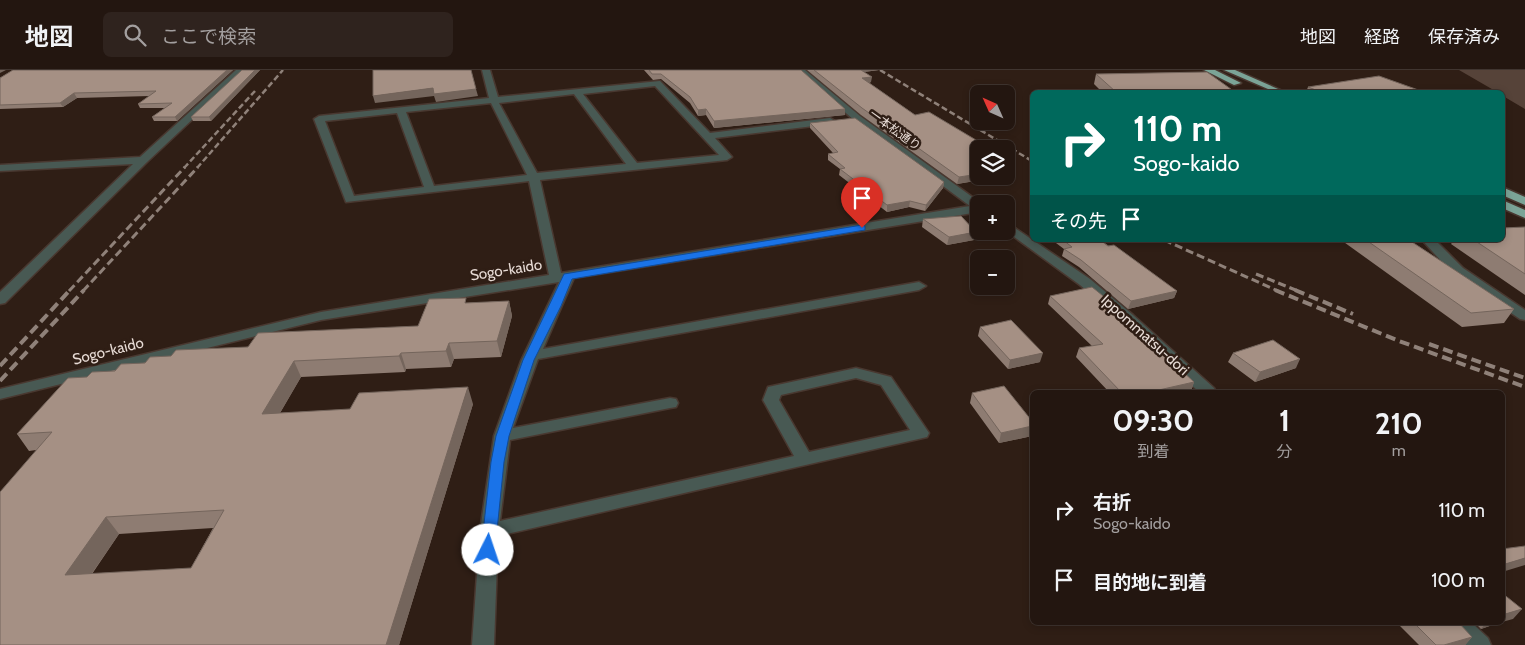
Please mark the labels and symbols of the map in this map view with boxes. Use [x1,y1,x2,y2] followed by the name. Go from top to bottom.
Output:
[970,85,1015,130] north arrow
[867,106,924,153] street label: 一本松通り
[841,177,883,228] pin
[469,255,543,285] street label: Sogo-kaido
[1097,291,1193,379] street label: Ippommatsu-dori
[71,333,145,369] street label: Sogo-kaido
[461,523,513,575] position arrow

